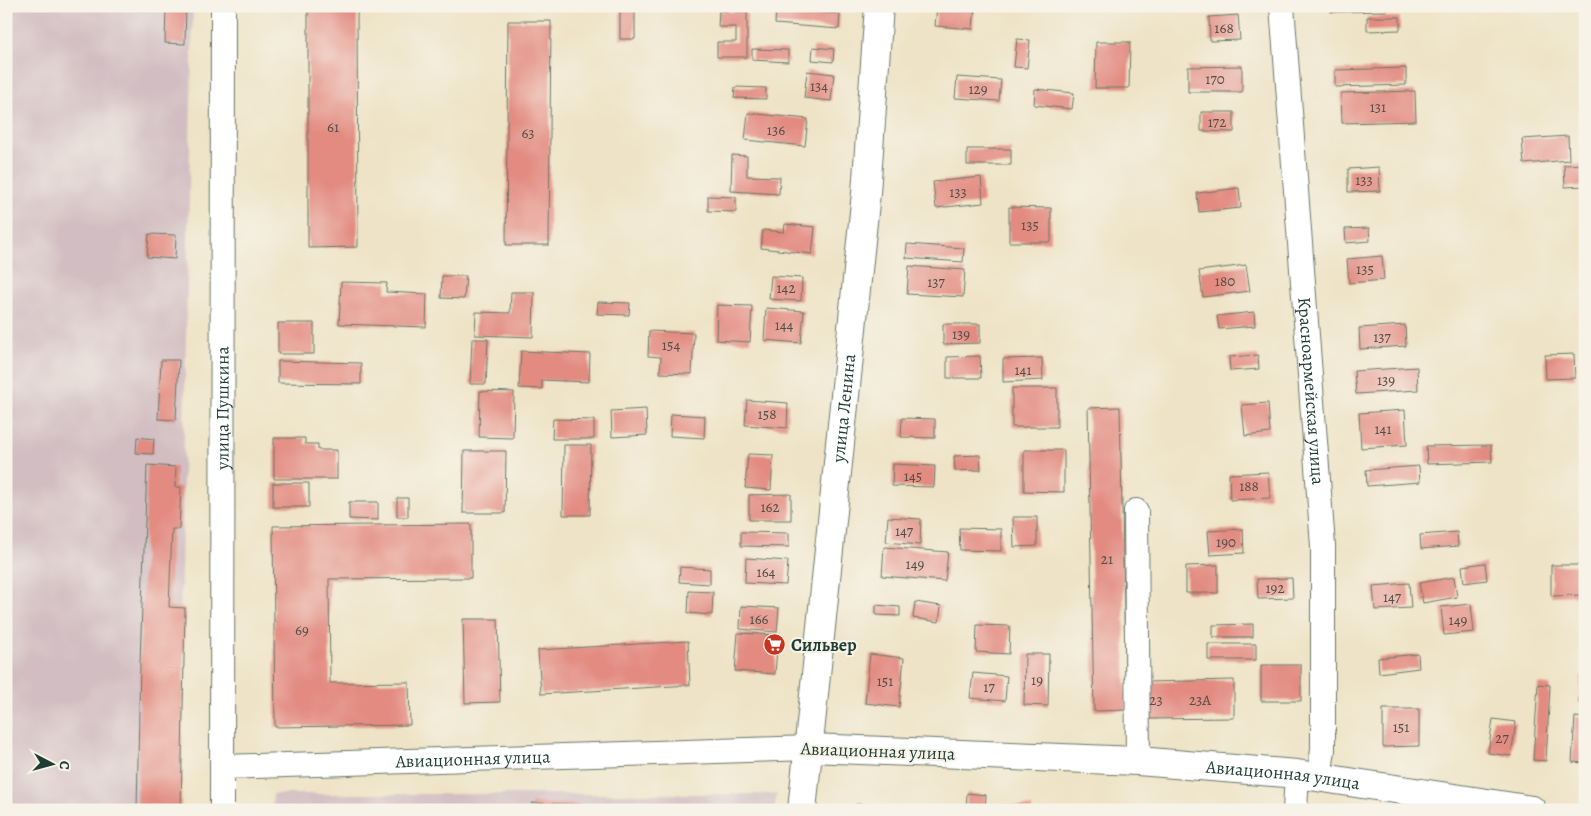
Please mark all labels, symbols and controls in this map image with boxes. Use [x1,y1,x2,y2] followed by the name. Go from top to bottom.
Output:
[1214,18,1234,38] house number: 168
[1205,69,1225,89] house number: 170
[810,76,828,96] house number: 134
[968,79,988,99] house number: 129
[1370,97,1386,117] house number: 131
[1208,112,1226,132] house number: 172
[327,117,339,137] house number: 61
[767,120,785,140] house number: 136
[521,123,535,143] house number: 63
[1355,170,1373,190] house number: 133
[949,182,967,202] house number: 133
[1021,215,1039,235] house number: 135
[1356,259,1374,279] house number: 135
[1215,271,1235,291] house number: 180
[927,272,946,292] house number: 137
[776,278,796,298] house number: 142
[1292,296,1330,486] street label: Красноармейская улица
[775,315,794,335] house number: 144
[952,324,970,344] house number: 139
[1373,327,1392,347] house number: 137
[662,335,680,355] house number: 154
[210,346,235,471] street label: улица Пушкина
[826,352,861,465] street label: улица Ленина
[1014,360,1032,380] house number: 141
[1377,370,1395,390] house number: 139
[758,404,776,424] house number: 158
[1374,419,1392,439] house number: 141
[904,466,922,486] house number: 145
[1239,476,1259,496] house number: 188
[760,497,780,517] house number: 162
[895,521,914,541] house number: 147
[1216,532,1236,552] house number: 190
[1101,549,1113,569] house number: 21
[906,554,925,574] house number: 149
[757,562,776,582] house number: 164
[1265,578,1285,598] house number: 192
[1383,587,1402,607] house number: 147
[750,609,769,629] house number: 166
[1449,610,1468,630] house number: 149
[295,620,309,640] house number: 69
[763,633,787,657] supermarket icon: Сильвер
[791,633,857,657] place label: Сильвер
[1031,670,1043,690] house number: 19
[877,671,893,691] house number: 151
[983,677,995,697] house number: 17
[1149,690,1163,710] house number: 23
[1189,690,1211,710] house number: 23А
[1393,717,1409,737] house number: 151
[1495,728,1509,748] house number: 27
[799,736,956,766] street label: Авиационная улица
[28,738,78,788] north arrow
[394,744,551,773] street label: Авиационная улица
[1204,755,1362,796] street label: Авиационная улица
[54,760,74,771] text: С

